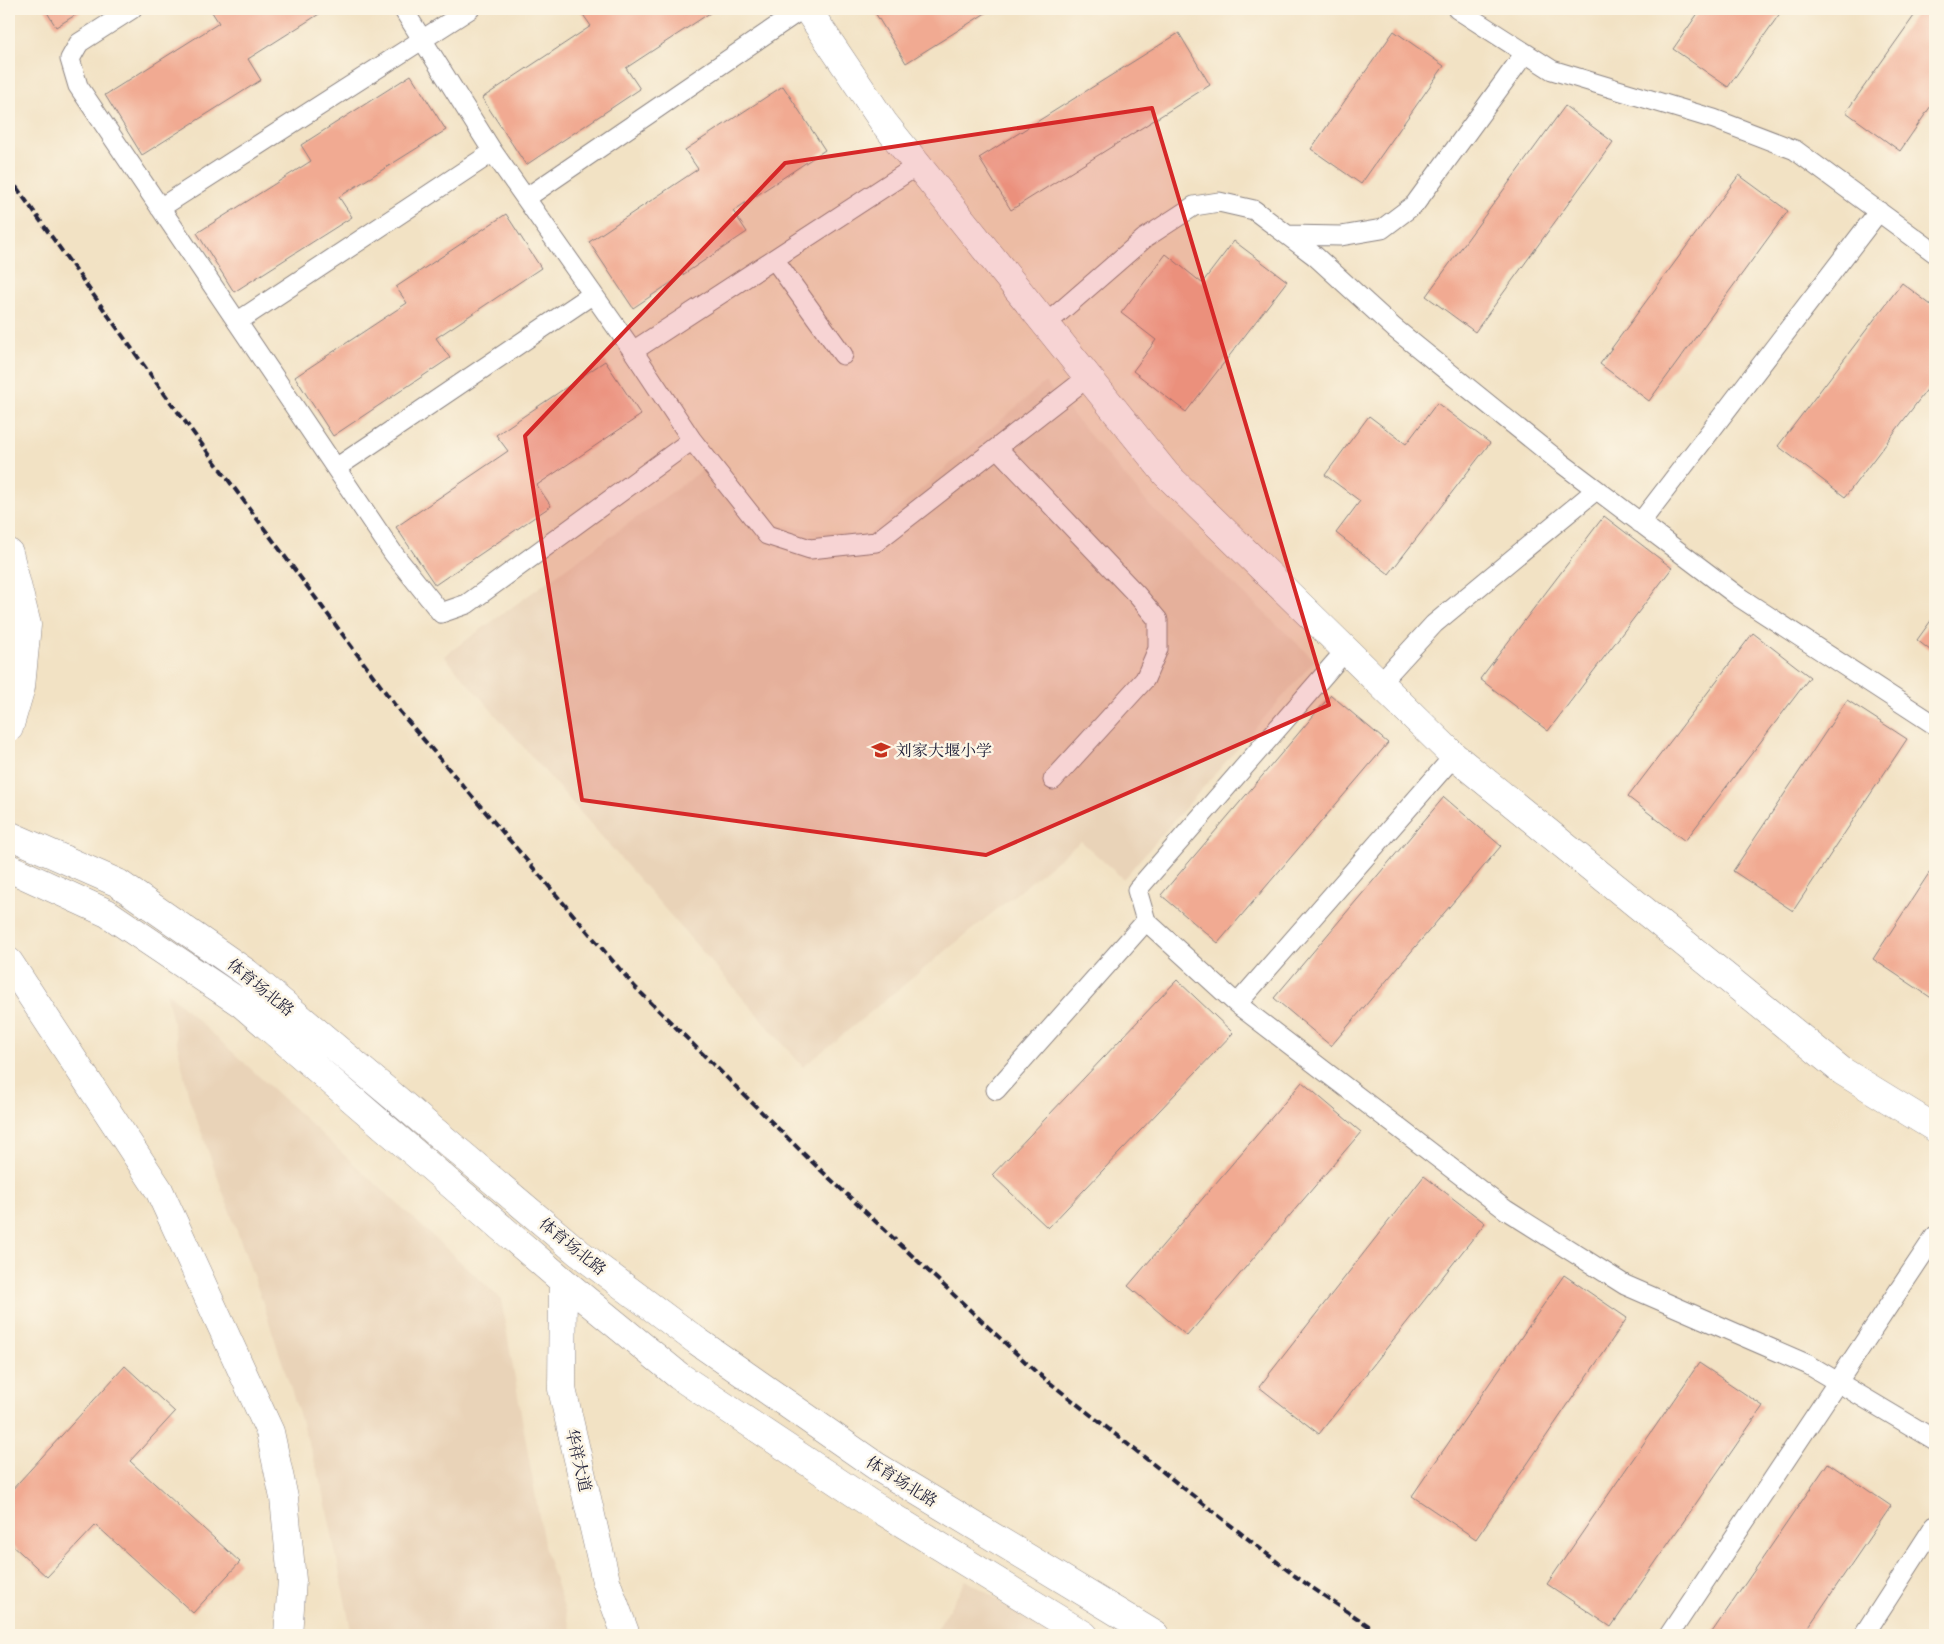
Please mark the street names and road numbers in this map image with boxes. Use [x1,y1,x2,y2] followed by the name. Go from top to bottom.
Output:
[222,952,300,1022] street label: 体育场北路
[534,1211,612,1281] street label: 体育场北路
[560,1426,598,1494] street label: 华祥大道
[862,1450,942,1512] street label: 体育场北路

